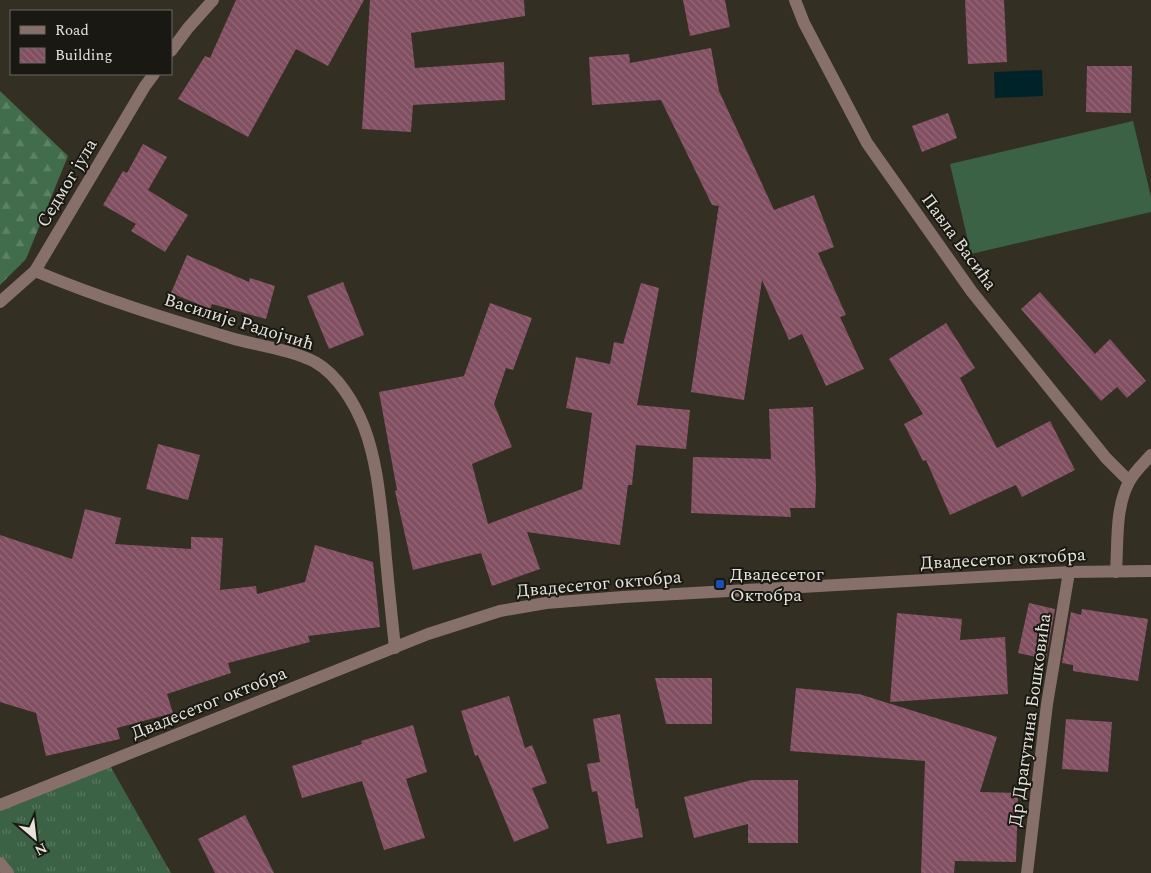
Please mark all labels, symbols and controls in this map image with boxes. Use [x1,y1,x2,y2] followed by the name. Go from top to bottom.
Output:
[10,10,172,75] legend
[55,19,89,42] text: Road
[55,44,112,67] text: Building
[30,133,104,233] street label: Седмог јула
[915,188,1004,296] street label: Павла Васића
[161,286,317,358] street label: Василије Радојчић
[920,541,1087,577] street label: Двадесетог октобра
[730,561,824,609] place label: Двадесетог Октобра
[515,563,683,605] street label: Двадесетог октобра
[714,578,726,590] marker: Двадесетог Октобра
[1002,612,1058,828] street label: Др Драгутина Бошковића
[127,659,291,747] street label: Двадесетог октобра
[10,813,60,863] north arrow
[31,837,51,861] text: N

